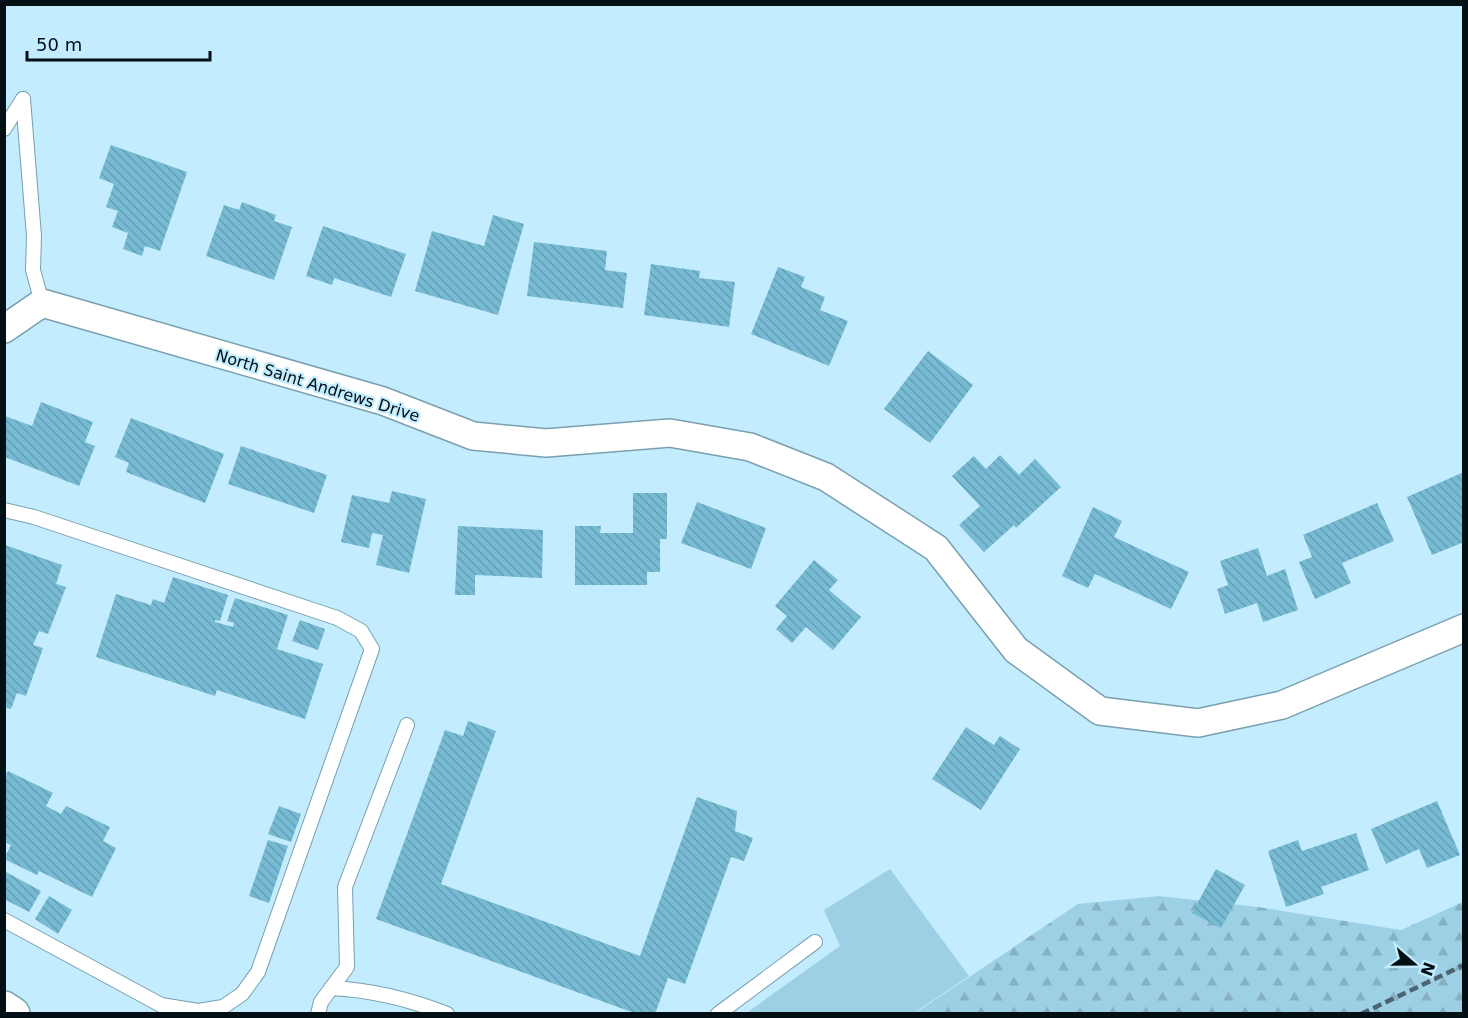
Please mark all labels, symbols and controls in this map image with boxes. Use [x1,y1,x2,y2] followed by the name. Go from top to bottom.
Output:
[27,24,210,62] scale bar
[36,34,82,55] text: 50 m
[214,345,422,426] street label: North Saint Andrews Drive
[1384,934,1444,994] north arrow
[1416,959,1439,979] text: N

